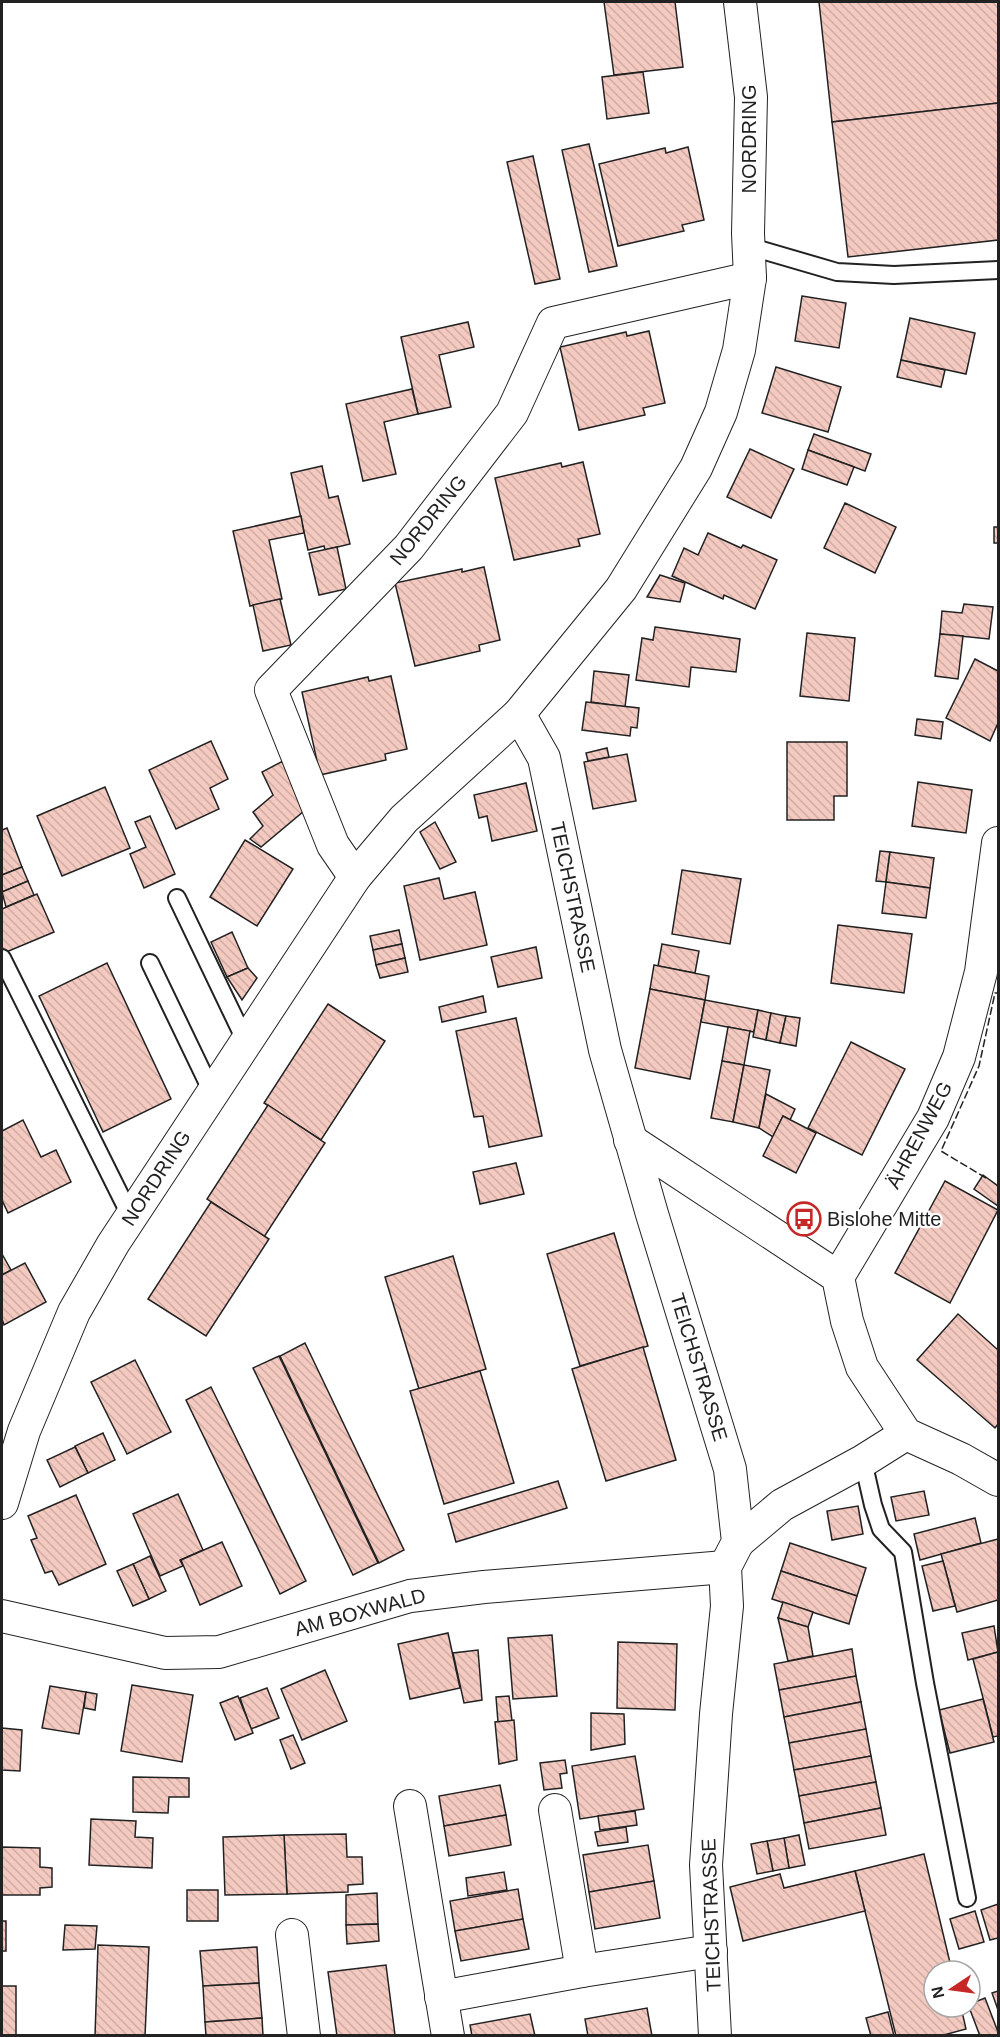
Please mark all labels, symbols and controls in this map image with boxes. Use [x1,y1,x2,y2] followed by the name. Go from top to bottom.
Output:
[738,85,760,193] street label: NORDRING
[385,471,471,569] street label: NORDRING
[546,820,600,974] street label: TEICHSTRASSE
[882,1078,956,1192] street label: ÄHRENWEG
[117,1126,195,1230] street label: NORDRING
[786,1201,822,1237] bus stop icon: Bislohe Mitte
[827,1208,942,1230] place label: Bislohe Mitte
[666,1290,732,1444] street label: TEICHSTRASSE
[292,1584,428,1640] street label: AM BOXWALD
[697,1838,725,1992] street label: TEICHSTRASSE
[922,1959,982,2019] north arrow
[928,1985,947,2000] text: N

